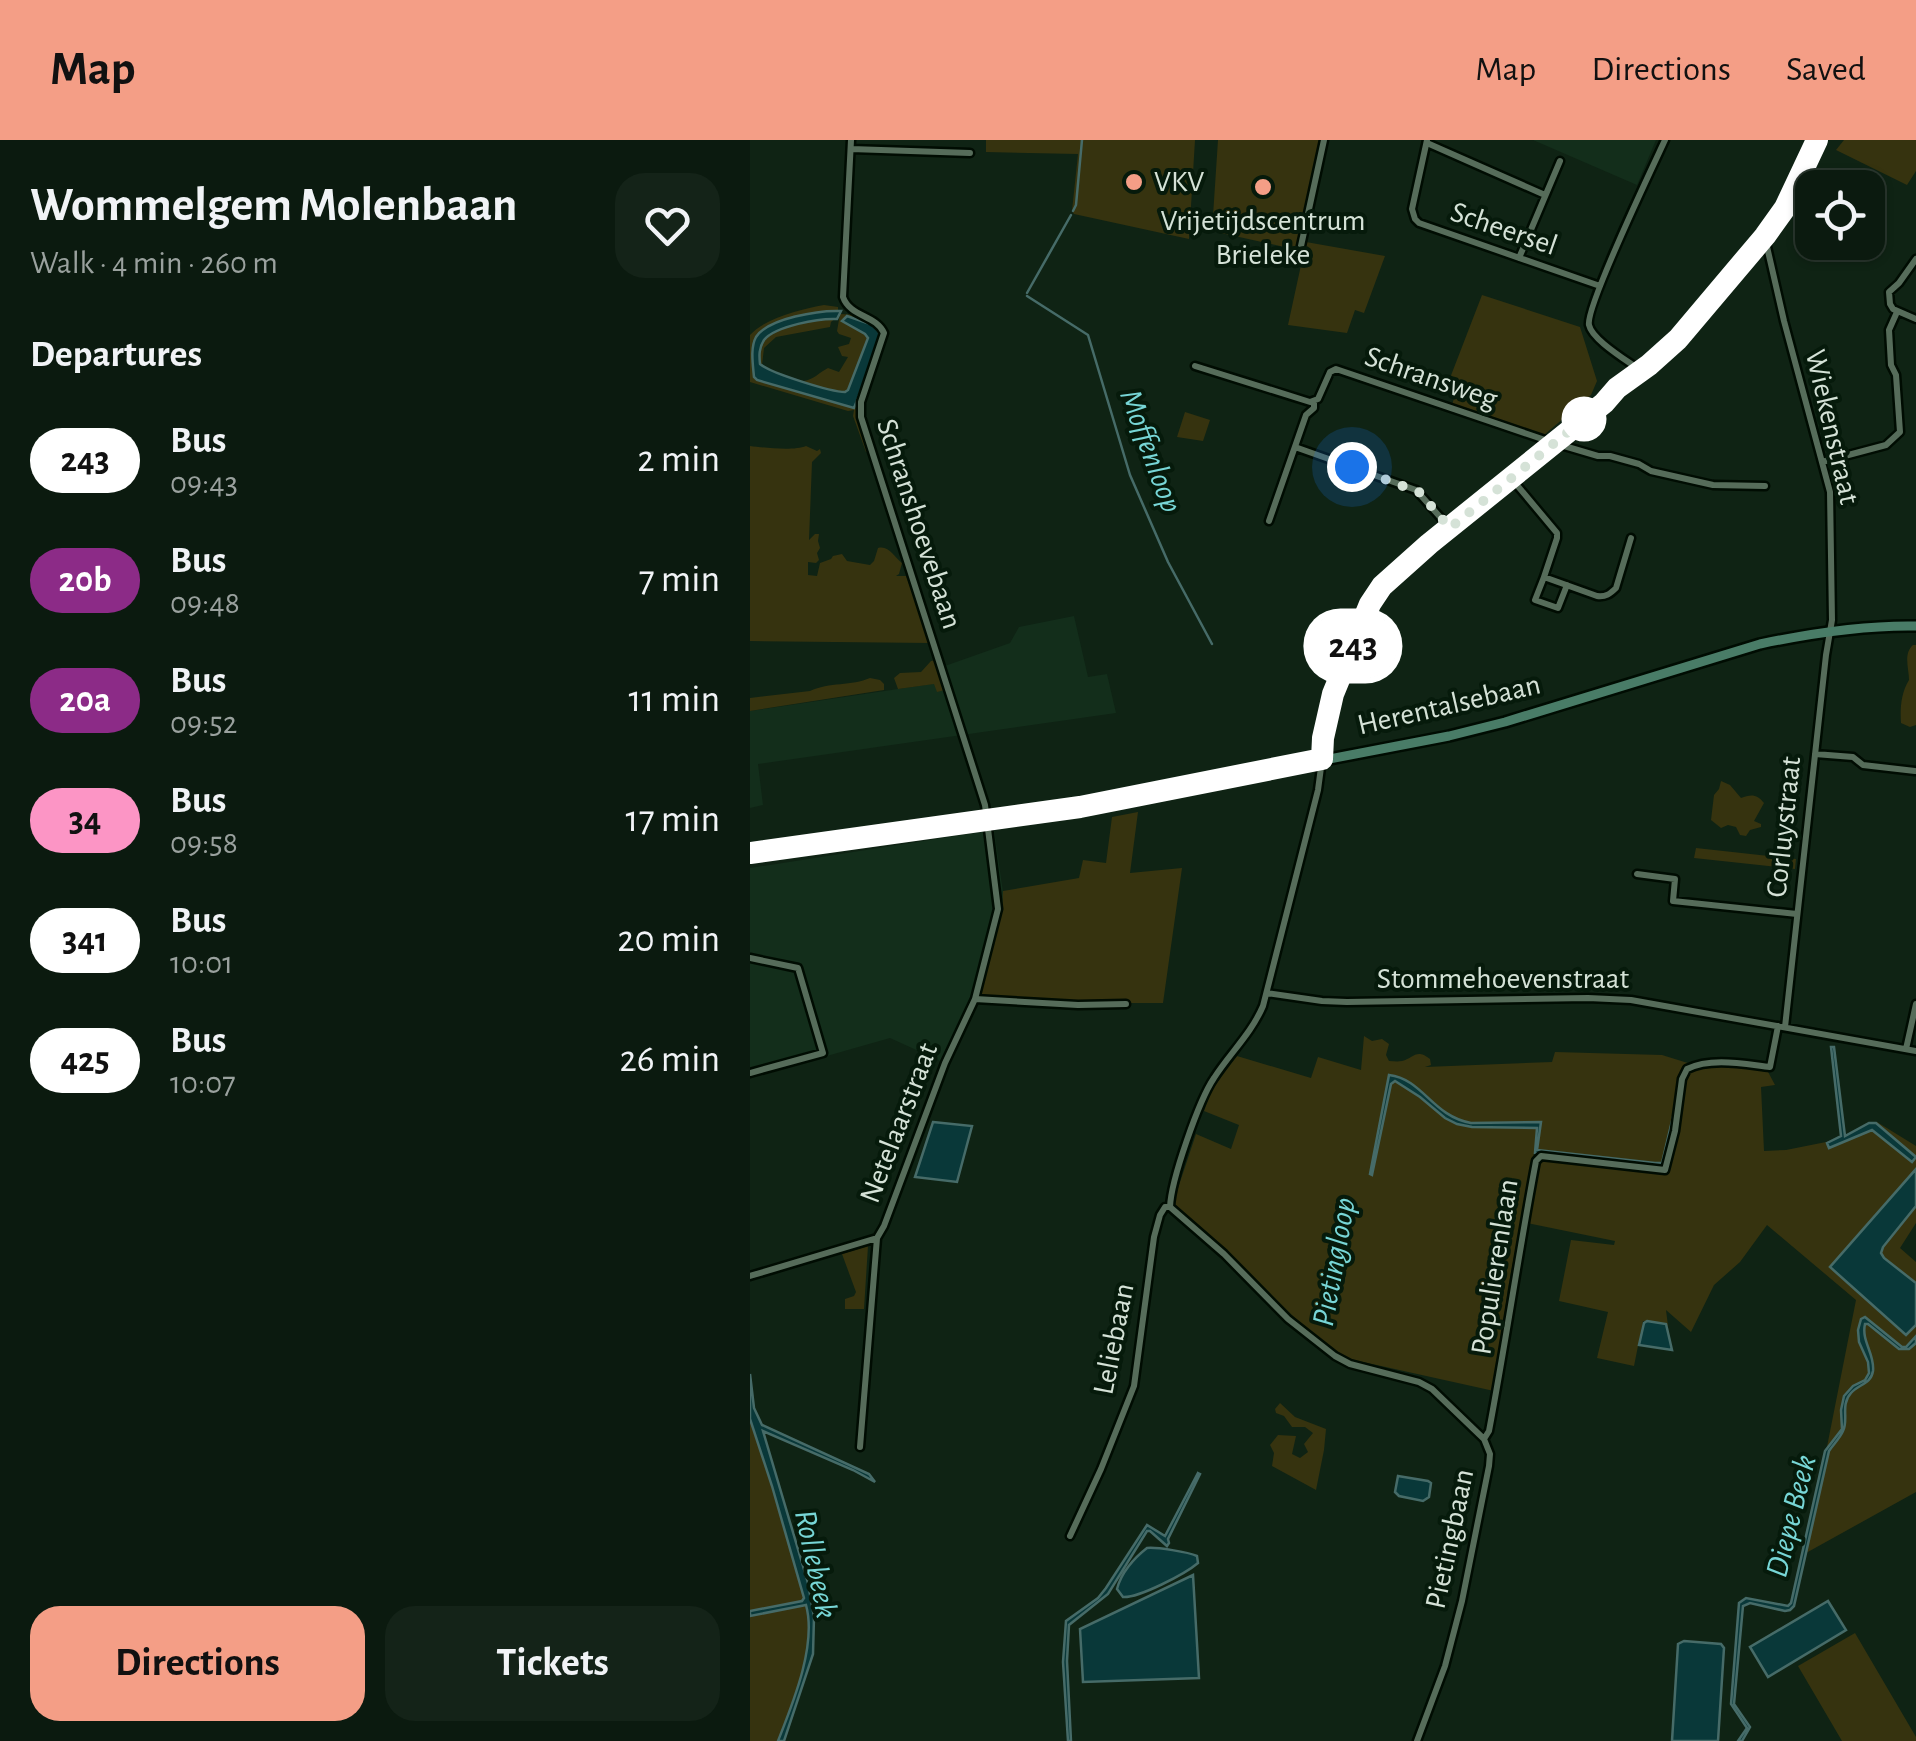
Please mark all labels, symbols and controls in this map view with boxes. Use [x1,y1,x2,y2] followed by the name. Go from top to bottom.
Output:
[50,46,136,94] text: Map
[1475,52,1536,87] text: Map
[1591,52,1731,87] text: Directions
[1786,52,1866,87] text: Saved
[1154,167,1204,197] place label: VKV
[1795,170,1885,260] map controls
[1795,170,1885,260] button: locate
[1123,171,1145,193] marker: VKV
[615,173,720,278] button: heart
[1252,176,1274,198] marker: Vrijetijdscentrum Brieleke
[30,182,518,230] text: Wommelgem Molenbaan
[1447,197,1561,261] street label: Scheersel
[1161,206,1365,270] place label: Vrijetijdscentrum Brieleke
[30,247,278,279] text: Walk · 4 min · 260 m
[30,336,202,374] text: Departures
[1361,341,1501,415] street label: Schransweg
[1800,347,1864,508] street label: Wiekenstraat
[1113,385,1188,517] water label: Moffenloop
[1563,398,1605,440] unlabelled marker
[871,415,967,633] street label: Schranshoevebaan
[170,422,226,460] text: Bus
[637,441,720,479] text: 2 min
[1327,442,1377,492] your location
[60,443,110,478] text: 243
[170,467,238,499] text: 09:43
[170,542,226,580] text: Bus
[639,561,720,599] text: 7 min
[58,563,112,598] text: 20b
[170,587,240,619] text: 09:48
[1296,614,1410,678] line badge: 243
[1328,629,1378,664] text: 243
[170,662,226,700] text: Bus
[1355,669,1543,741] street label: Herentalsebaan
[628,681,720,719] text: 11 min
[59,683,111,718] text: 20a
[170,707,237,739] text: 09:52
[1762,755,1806,899] street label: Corluystraat
[170,782,226,820] text: Bus
[626,801,720,839] text: 17 min
[69,803,101,838] text: 34
[170,827,238,859] text: 09:58
[170,902,226,940] text: Bus
[617,921,720,959] text: 20 min
[62,923,108,958] text: 341
[170,947,233,979] text: 10:01
[1377,964,1630,994] street label: Stommehoevenstraat
[170,1022,226,1060] text: Bus
[855,1039,943,1207] street label: Netelaarstraat
[619,1041,720,1079] text: 26 min
[60,1043,110,1078] text: 425
[170,1067,235,1099] text: 10:07
[1466,1177,1524,1357] street label: Populierenlaan
[1307,1195,1362,1329] water label: Pietingloop
[1089,1281,1139,1397] street label: Leliebaan
[1760,1452,1823,1581] water label: Diepe Beek
[1421,1466,1479,1612] street label: Pietingbaan
[789,1507,843,1621] water label: Rollebeek
[30,1606,365,1721] button: Directions
[385,1606,720,1721] button: Tickets

